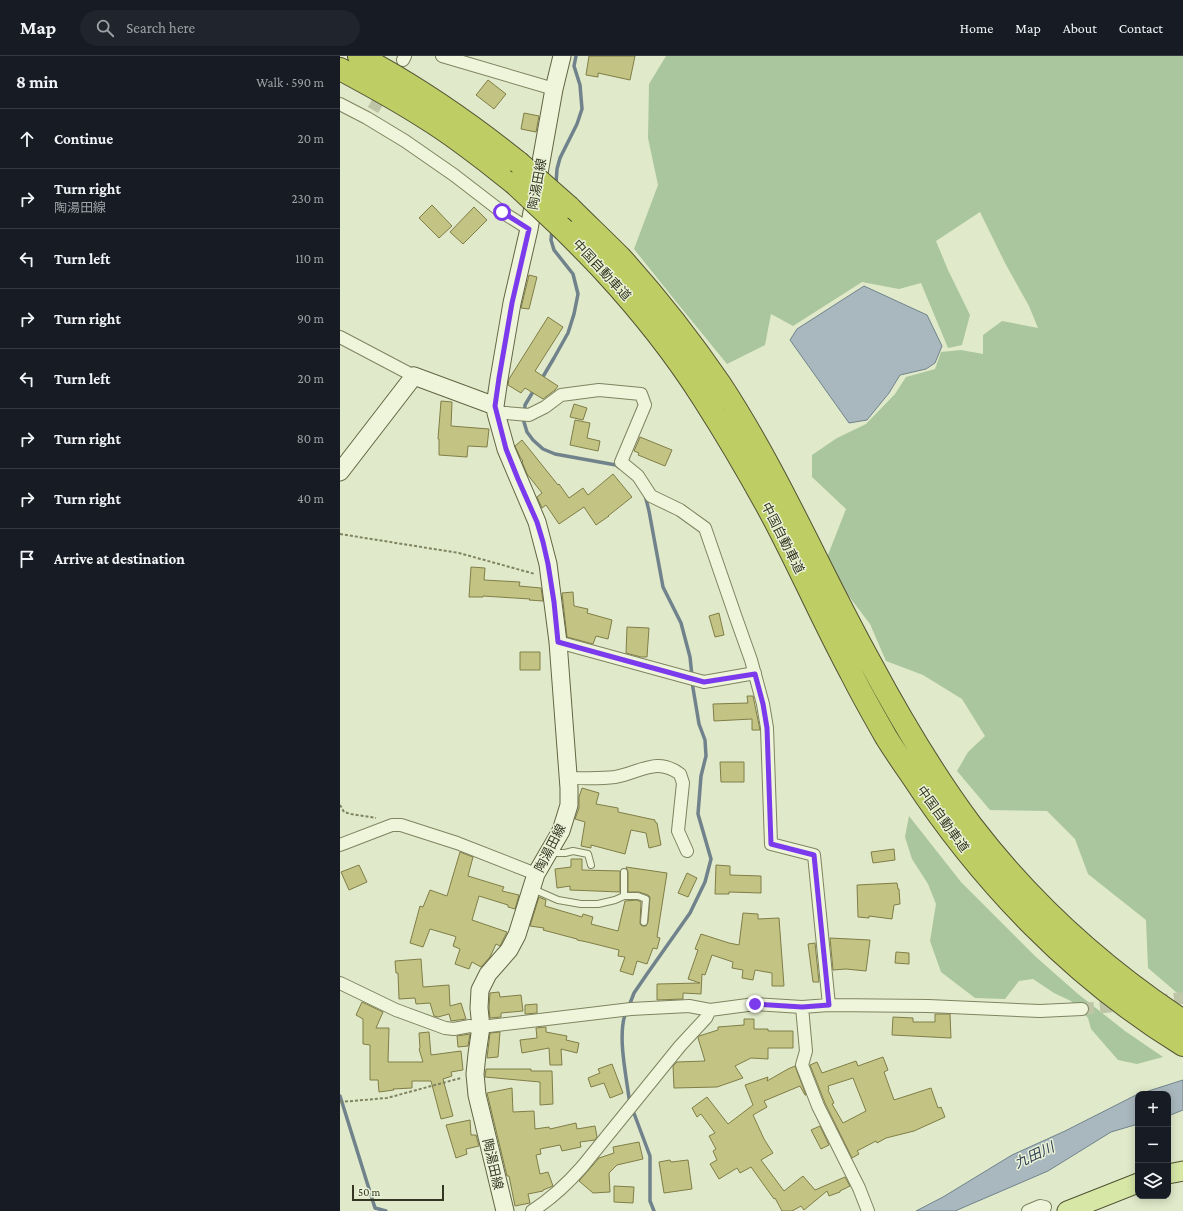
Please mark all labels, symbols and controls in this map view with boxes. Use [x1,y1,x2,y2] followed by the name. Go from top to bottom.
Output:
[80,10,360,46] search box
[20,17,56,38] text: Map
[94,17,116,39] icon: search
[126,20,195,36] text: Search here
[960,20,993,36] text: Home
[1015,20,1041,36] text: Map
[1063,20,1097,36] text: About
[1119,20,1163,36] text: Contact
[16,73,58,92] text: 8 min
[256,75,324,90] text: Walk · 590 m
[16,128,38,150] icon: ahead
[54,131,113,147] text: Continue
[298,131,324,146] text: 20 m
[525,157,549,211] street label: 陶湯田線
[54,181,121,197] text: Turn right
[16,188,38,210] icon: right
[291,191,324,206] text: 230 m
[54,200,106,215] text: 陶湯田線
[493,203,511,221] route start
[570,236,634,304] street label: 中国自動車道
[16,248,38,270] icon: left
[54,251,110,267] text: Turn left
[295,251,324,266] text: 110 m
[16,308,38,330] icon: right
[54,311,121,327] text: Turn right
[297,311,324,326] text: 90 m
[16,368,38,390] icon: left
[54,371,110,387] text: Turn left
[298,371,324,386] text: 20 m
[16,428,38,450] icon: right
[54,431,121,447] text: Turn right
[297,431,324,446] text: 80 m
[16,488,38,510] icon: right
[54,491,121,507] text: Turn right
[297,491,324,506] text: 40 m
[759,500,807,576] street label: 中国自動車道
[16,548,38,570] icon: arrive
[54,551,185,567] text: Arrive at destination
[914,783,972,855] street label: 中国自動車道
[532,821,568,875] street label: 陶湯田線
[746,995,764,1013] route end
[1135,1091,1171,1199] map controls
[1135,1091,1171,1127] button: +
[1135,1127,1171,1163] button: −
[480,1137,506,1191] street label: 陶湯田線
[1012,1138,1058,1171] water label: 九田川
[1135,1163,1171,1199] button: layers
[352,1183,444,1202] scale bar
[358,1186,380,1198] text: 50 m

